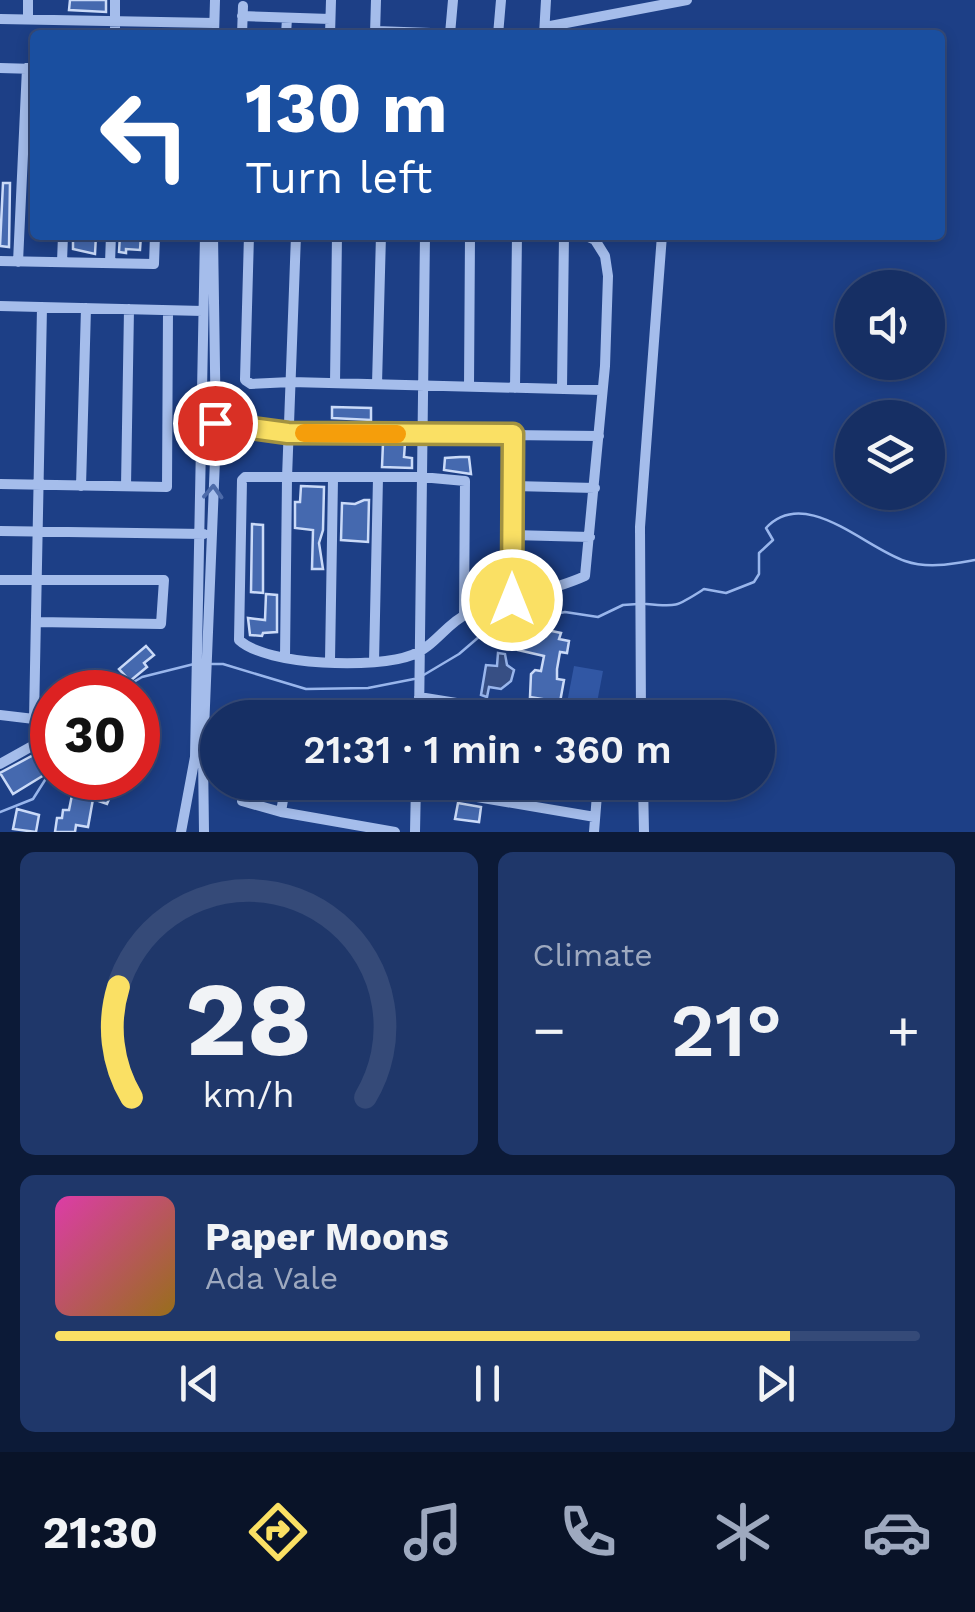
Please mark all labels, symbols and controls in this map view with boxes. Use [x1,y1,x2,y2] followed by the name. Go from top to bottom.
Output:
[245,67,448,149] text: 130 m
[80,70,210,200] icon: left
[245,151,432,204] text: Turn left
[835,270,945,510] map controls
[835,270,945,380] button: sound
[173,381,258,466] pin
[188,396,243,451] icon: arrive
[835,400,945,510] button: layers
[202,484,223,500] one-way arrow
[460,548,564,652] position arrow
[30,670,160,800] speed limit sign: 30
[303,728,672,772] text: 21:31 · 1 min · 360 m
[533,936,653,974] text: Climate
[185,958,312,1080] text: 28
[670,986,782,1074] text: 21°
[533,998,566,1062] text: −
[887,998,920,1062] text: +
[203,1074,295,1116] text: km/h
[205,1215,449,1259] text: Paper Moons
[205,1259,338,1297] text: Ada Vale
[172,1356,227,1411] icon: previous
[460,1356,515,1411] icon: pause
[748,1356,803,1411] icon: next
[243,1497,313,1567] icon: directions
[398,1497,468,1567] icon: music
[553,1497,623,1567] icon: phone
[708,1497,778,1567] icon: climate
[862,1497,932,1567] icon: car
[42,1506,158,1559] text: 21:30

